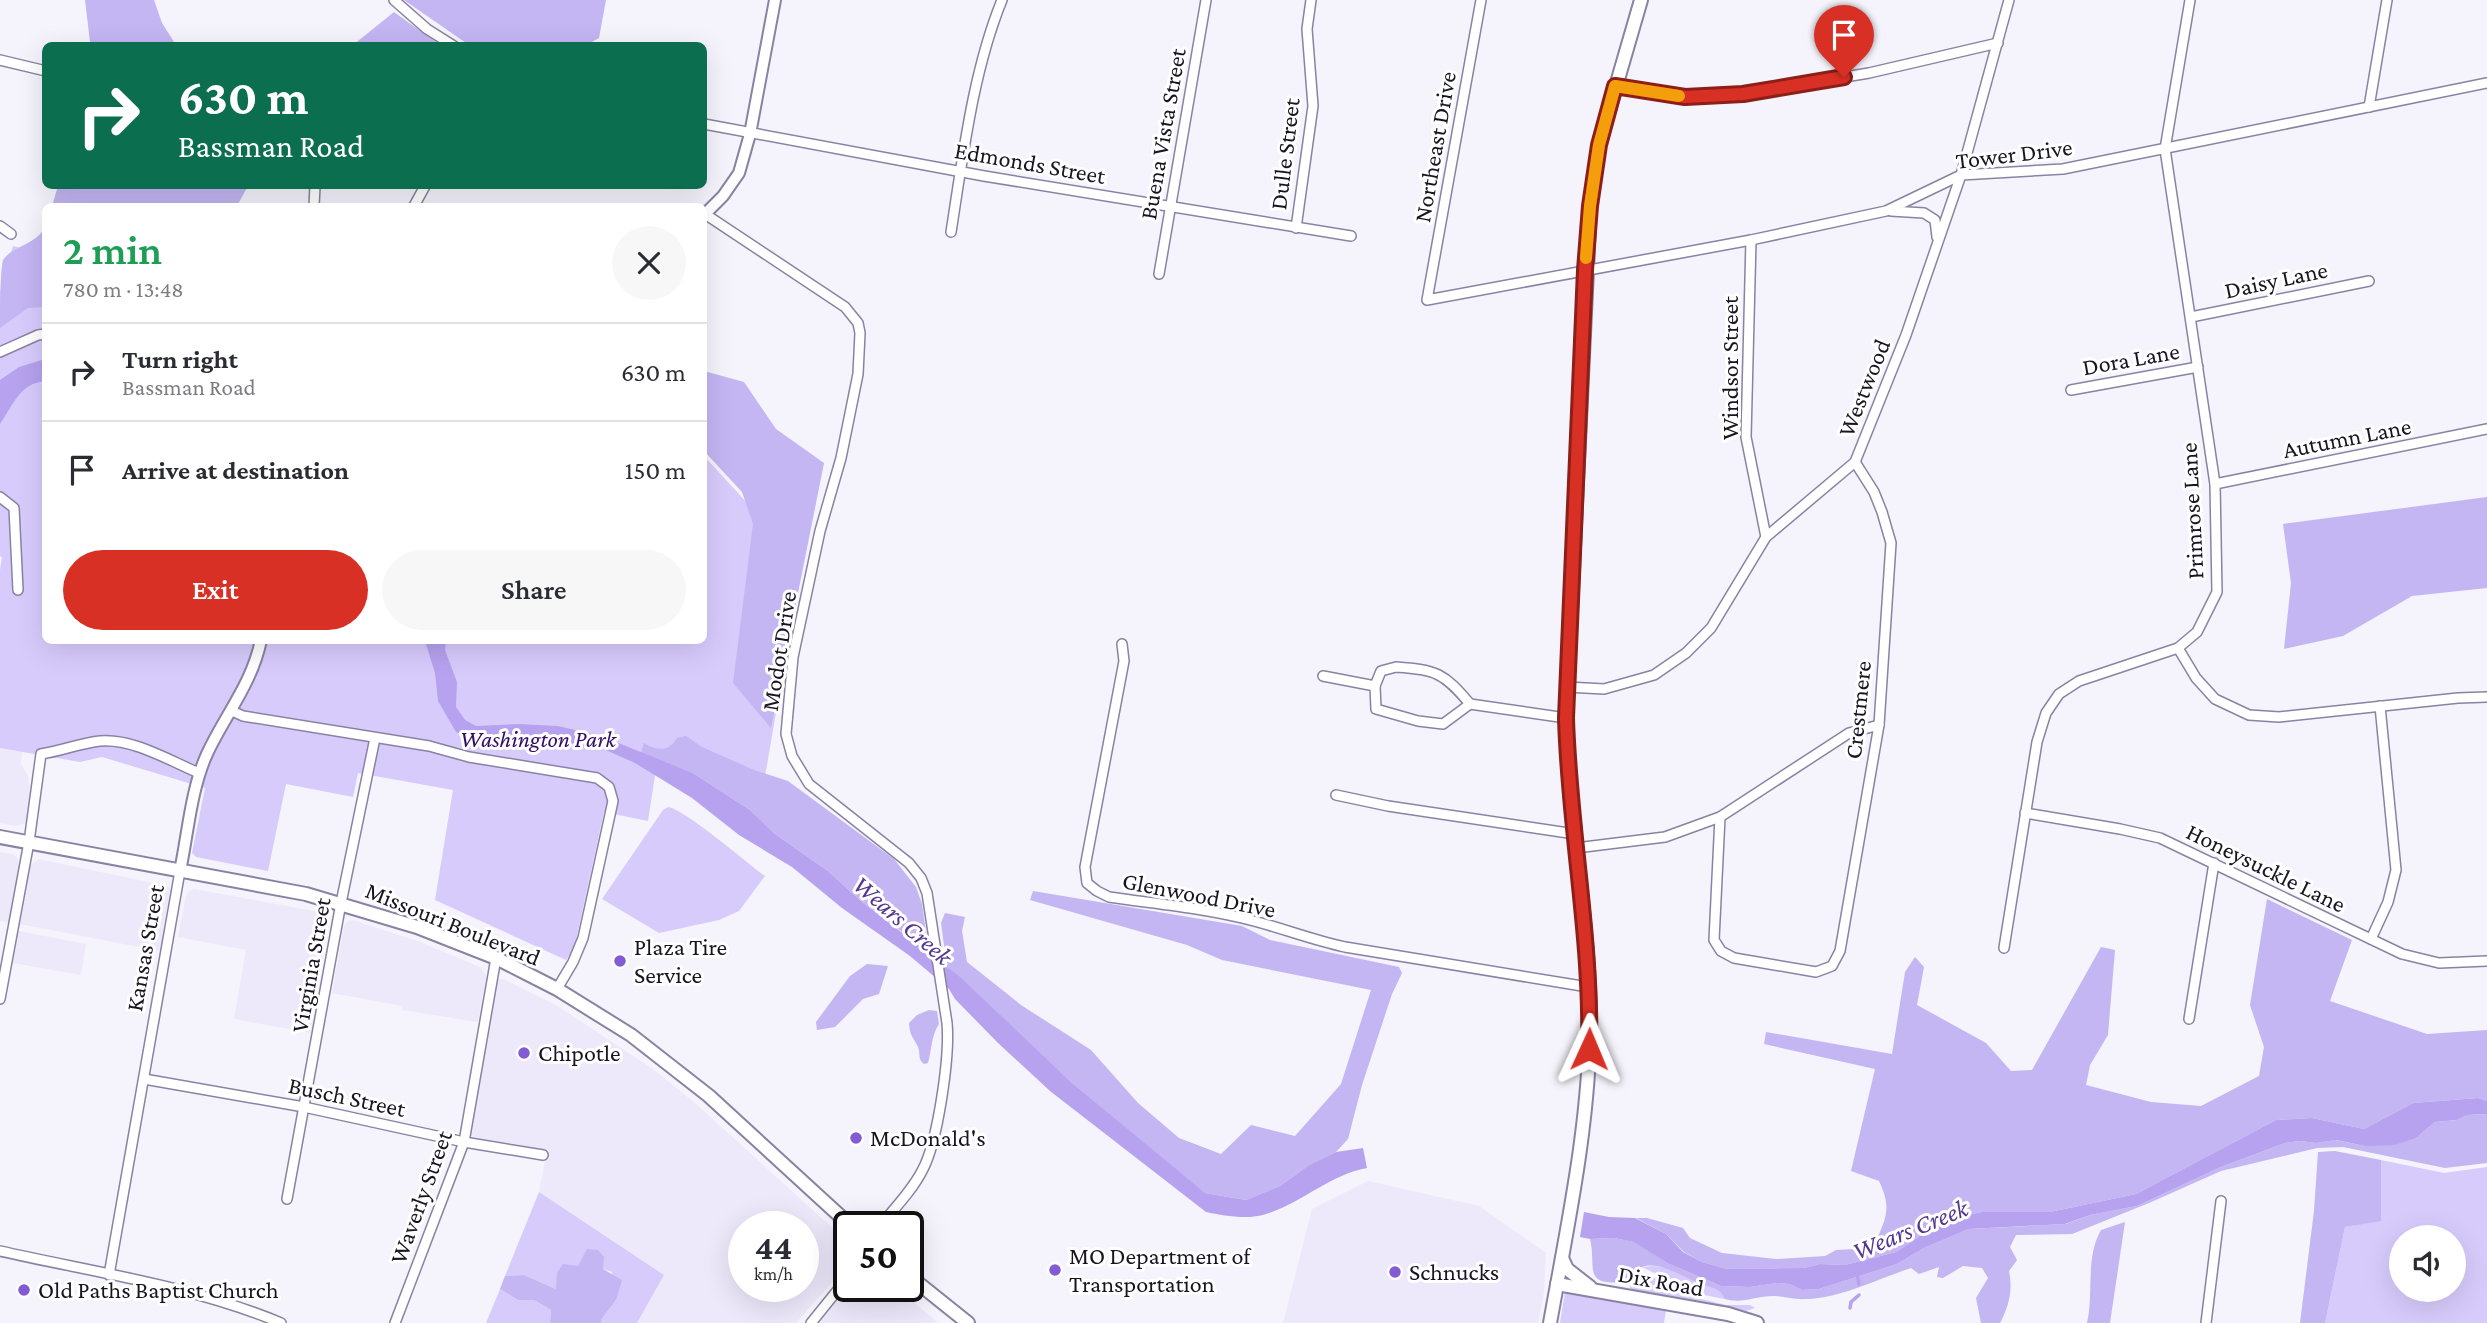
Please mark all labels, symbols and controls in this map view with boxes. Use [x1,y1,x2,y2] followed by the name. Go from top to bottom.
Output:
[1814,5,1874,77] pin
[1825,16,1863,54] icon: arrive
[1134,45,1191,222] street label: Buena Vista Street
[1408,69,1461,224] street label: Northeast Drive
[63,70,154,161] icon: right
[178,70,309,125] text: 630 m
[1264,95,1305,211] street label: Dulle Street
[178,128,364,164] text: Bassman Road
[1954,133,2074,174] street label: Tower Drive
[953,136,1109,189] street label: Edmonds Street
[63,226,162,273] text: 2 min
[612,226,686,300] button: close
[2222,255,2330,304] street label: Daisy Lane
[63,276,184,302] text: 780 m · 13:48
[1716,295,1743,440] street label: Windsor Street
[1832,335,1895,440] street label: Westwood
[2080,337,2182,380] street label: Dora Lane
[122,345,238,374] text: Turn right
[63,353,101,391] icon: right
[621,358,686,387] text: 630 m
[122,374,256,400] text: Bassman Road
[2281,412,2413,463] street label: Autumn Lane
[2174,442,2209,580] street label: Primrose Lane
[63,451,101,489] icon: arrive
[122,456,349,485] text: Arrive at destination
[625,456,686,485] text: 150 m
[63,550,368,630] button: Exit
[382,550,686,630] button: Share
[756,589,801,713] street label: Modot Drive
[1839,660,1876,760] street label: Crestmere
[460,725,618,752] park label: Washington Park
[2182,817,2350,918] street label: Honeysuckle Lane
[1120,866,1278,923] street label: Glenwood Drive
[847,870,959,972] water label: Wears Creek
[362,876,545,971] street label: Missouri Boulevard
[120,881,169,1013] street label: Kansas Street
[285,894,336,1035] street label: Virginia Street
[634,933,727,988] place label: Plaza Tire Service
[612,953,628,969] marker: Plaza Tire Service
[1552,1012,1626,1086] position arrow
[538,1039,621,1066] place label: Chipotle
[516,1045,532,1061] marker: Chipotle
[286,1071,409,1122] street label: Busch Street
[870,1124,986,1151] place label: McDonald's
[384,1126,457,1267] street label: Waverly Street
[848,1130,864,1146] marker: McDonald's
[1848,1193,1974,1266] water label: Wears Creek
[833,1211,924,1302] speed limit sign: 50
[2389,1225,2466,1302] map controls
[2389,1225,2466,1302] button: sound
[755,1228,792,1267] text: 44
[1069,1242,1252,1297] place label: MO Department of Transportation
[1409,1258,1499,1285] place label: Schnucks
[1616,1260,1706,1301] street label: Dix Road
[1047,1262,1063,1278] marker: MO Department of Transportation
[754,1264,793,1284] text: km/h
[1387,1264,1403,1280] marker: Schnucks
[38,1276,279,1303] place label: Old Paths Baptist Church
[16,1282,32,1298] marker: Old Paths Baptist Church

